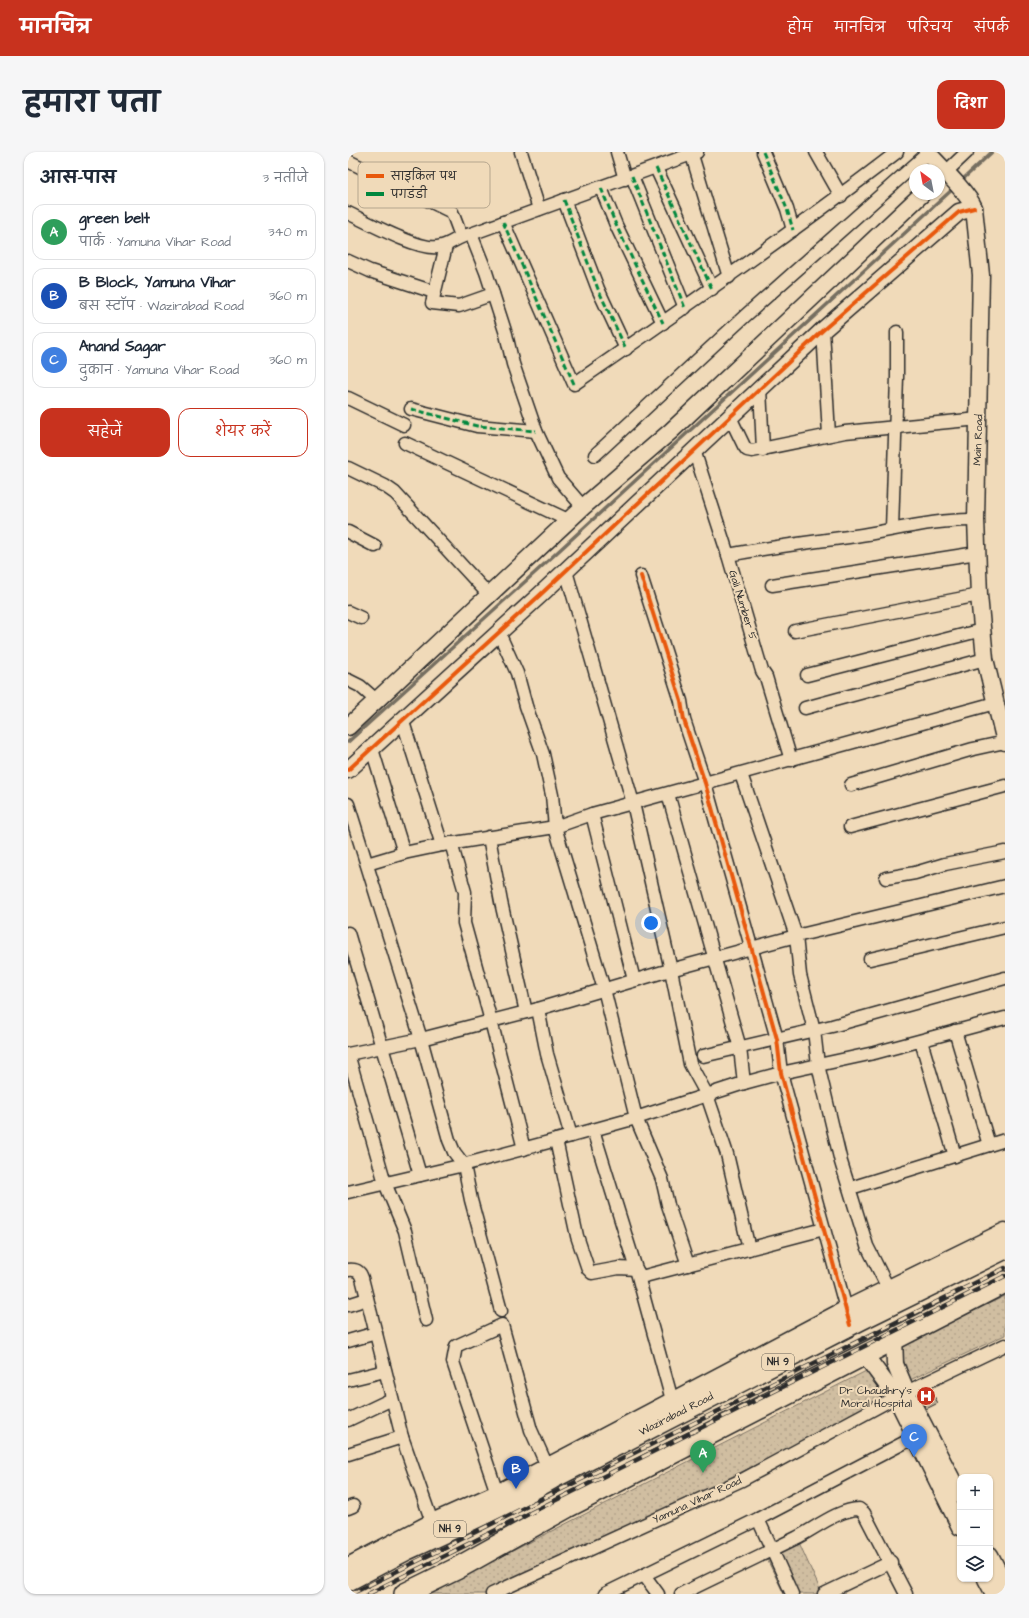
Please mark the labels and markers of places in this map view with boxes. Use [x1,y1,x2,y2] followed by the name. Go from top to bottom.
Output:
[839,1383,912,1411] place label: Dr Chaudhry's Moral Hospital
[915,1385,937,1407] hospital icon: Dr Chaudhry's Moral Hospital
[901,1424,927,1457] pin: C
[690,1440,716,1473] pin: A
[503,1456,529,1489] pin: B

